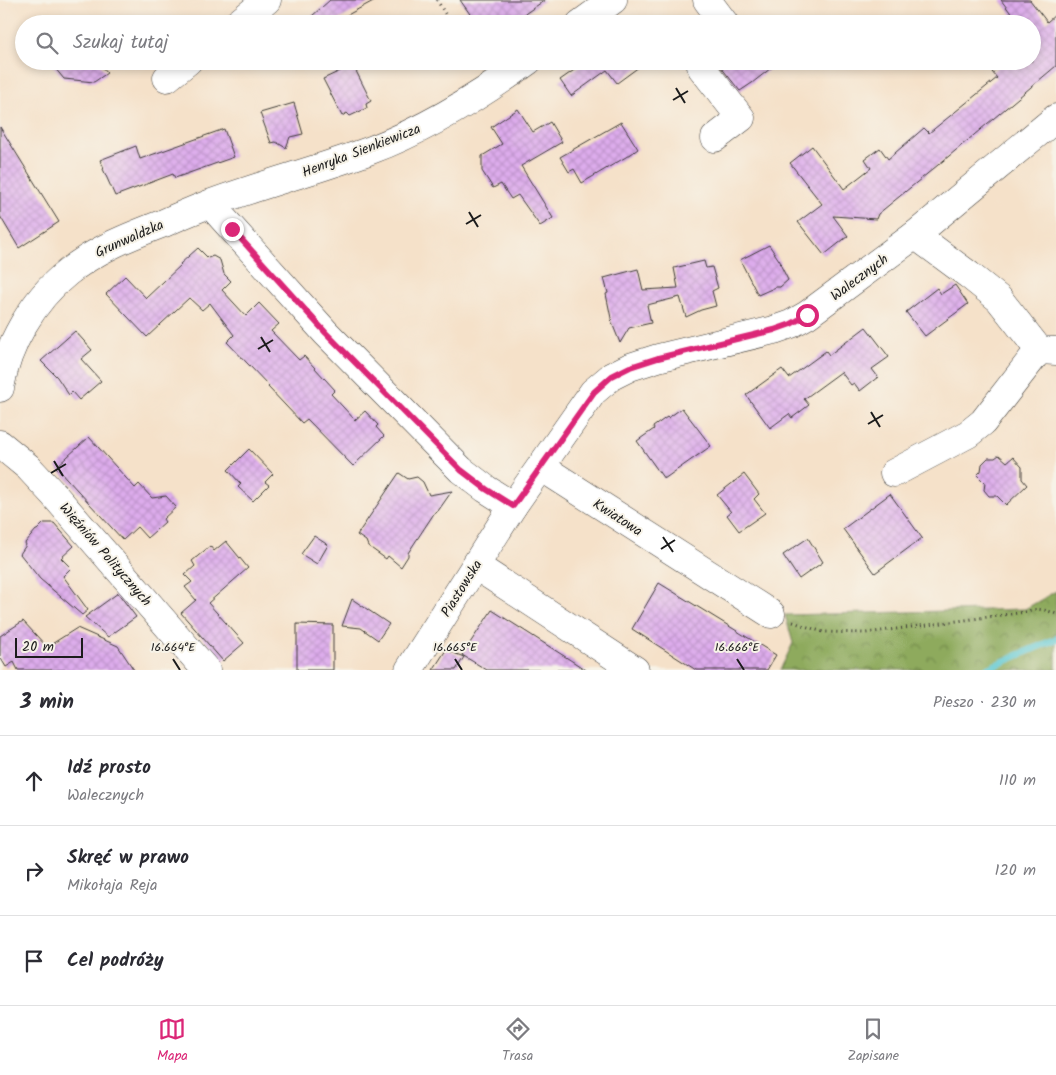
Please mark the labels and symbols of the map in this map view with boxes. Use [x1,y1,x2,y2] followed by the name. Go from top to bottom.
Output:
[299,118,424,184] street label: Henryka Sienkiewicza
[92,214,167,264] street label: Grunwaldzka
[221,218,244,241] route end
[826,249,893,307] street label: Walecznych
[796,304,819,327] route start
[588,494,647,542] street label: Kwiatowa
[54,498,157,611] street label: Więźniów Politycznych
[436,556,488,621] street label: Piastowska
[15,635,82,658] scale bar
[151,638,196,657] text: 16.664°E
[433,638,478,657] text: 16.665°E
[715,638,760,657] text: 16.666°E

